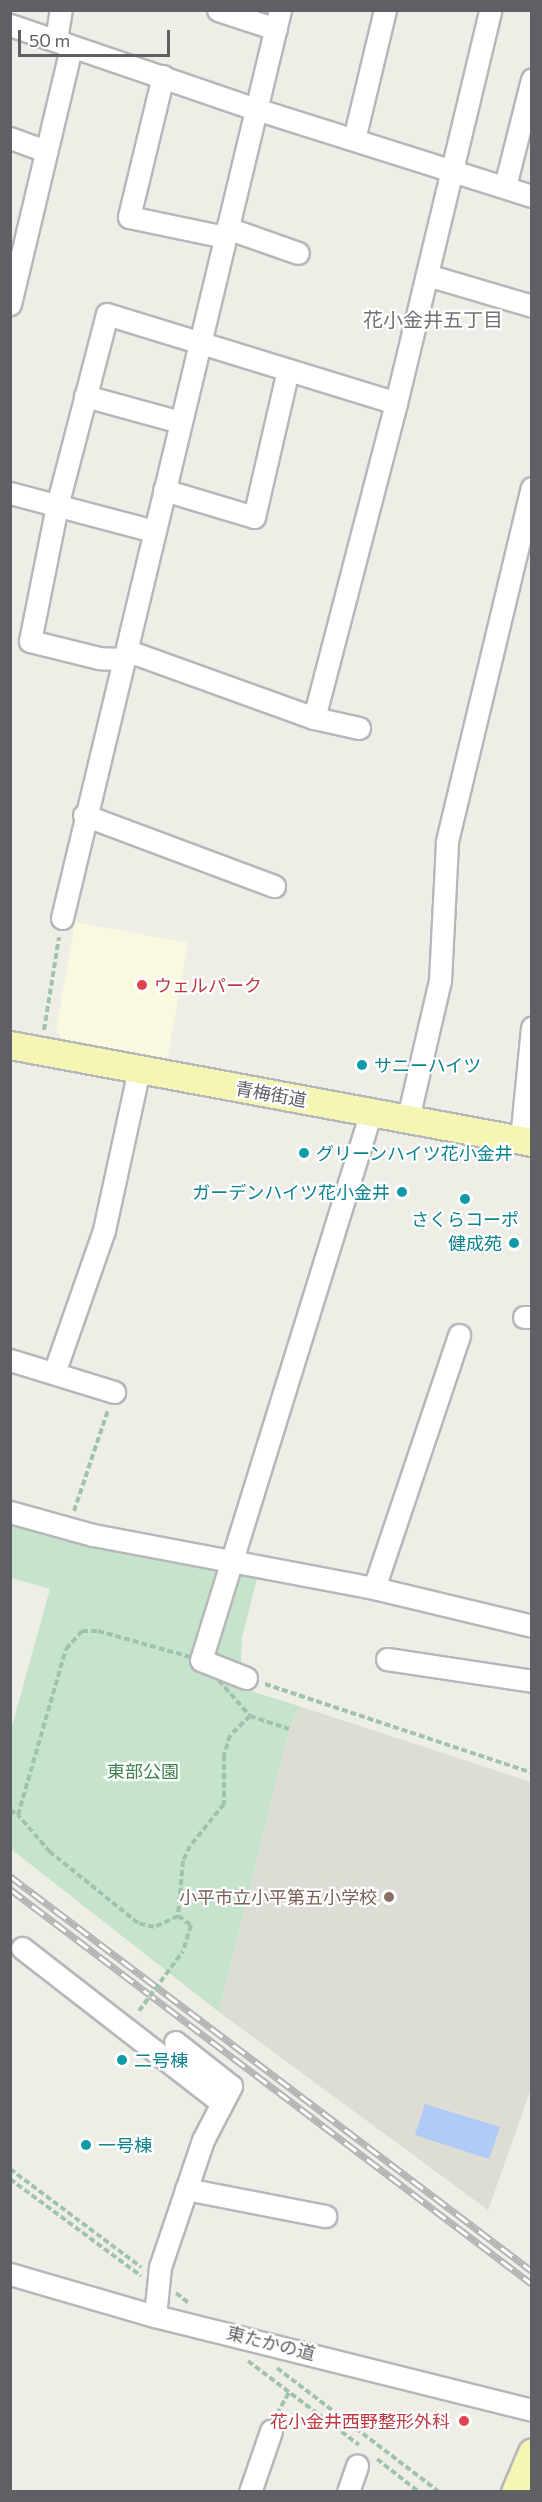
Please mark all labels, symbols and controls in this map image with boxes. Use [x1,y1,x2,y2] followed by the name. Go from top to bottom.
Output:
[21,18,172,56] scale bar
[29,29,70,51] text: 50 m
[363,307,503,331] district label: 花小金井五丁目
[154,974,262,996] place label: ウェルパーク
[135,978,149,992] marker: ウェルパーク
[374,1054,482,1076] place label: サニーハイツ
[355,1058,369,1072] marker: サニーハイツ
[234,1077,308,1111] street label: 青梅街道
[316,1142,514,1164] place label: グリーンハイツ花小金井
[297,1146,311,1160] marker: グリーンハイツ花小金井
[192,1181,390,1203] place label: ガーデンハイツ花小金井
[395,1185,409,1199] marker: ガーデンハイツ花小金井
[458,1192,472,1206] marker: さくらコーポ
[411,1208,519,1230] place label: さくらコーポ
[448,1232,502,1254] place label: 健成苑
[507,1236,521,1250] marker: 健成苑
[107,1760,179,1782] park label: 東部公園
[179,1886,377,1908] place label: 小平市立小平第五小学校
[382,1890,396,1904] marker: 小平市立小平第五小学校
[134,2049,188,2071] place label: 二号棟
[115,2053,129,2067] marker: 二号棟
[98,2134,152,2156] place label: 一号棟
[79,2138,93,2152] marker: 一号棟
[225,2322,317,2364] street label: 東たかの道
[270,2410,450,2432] place label: 花小金井西野整形外科
[455,2412,473,2430] marker: 花小金井西野整形外科

